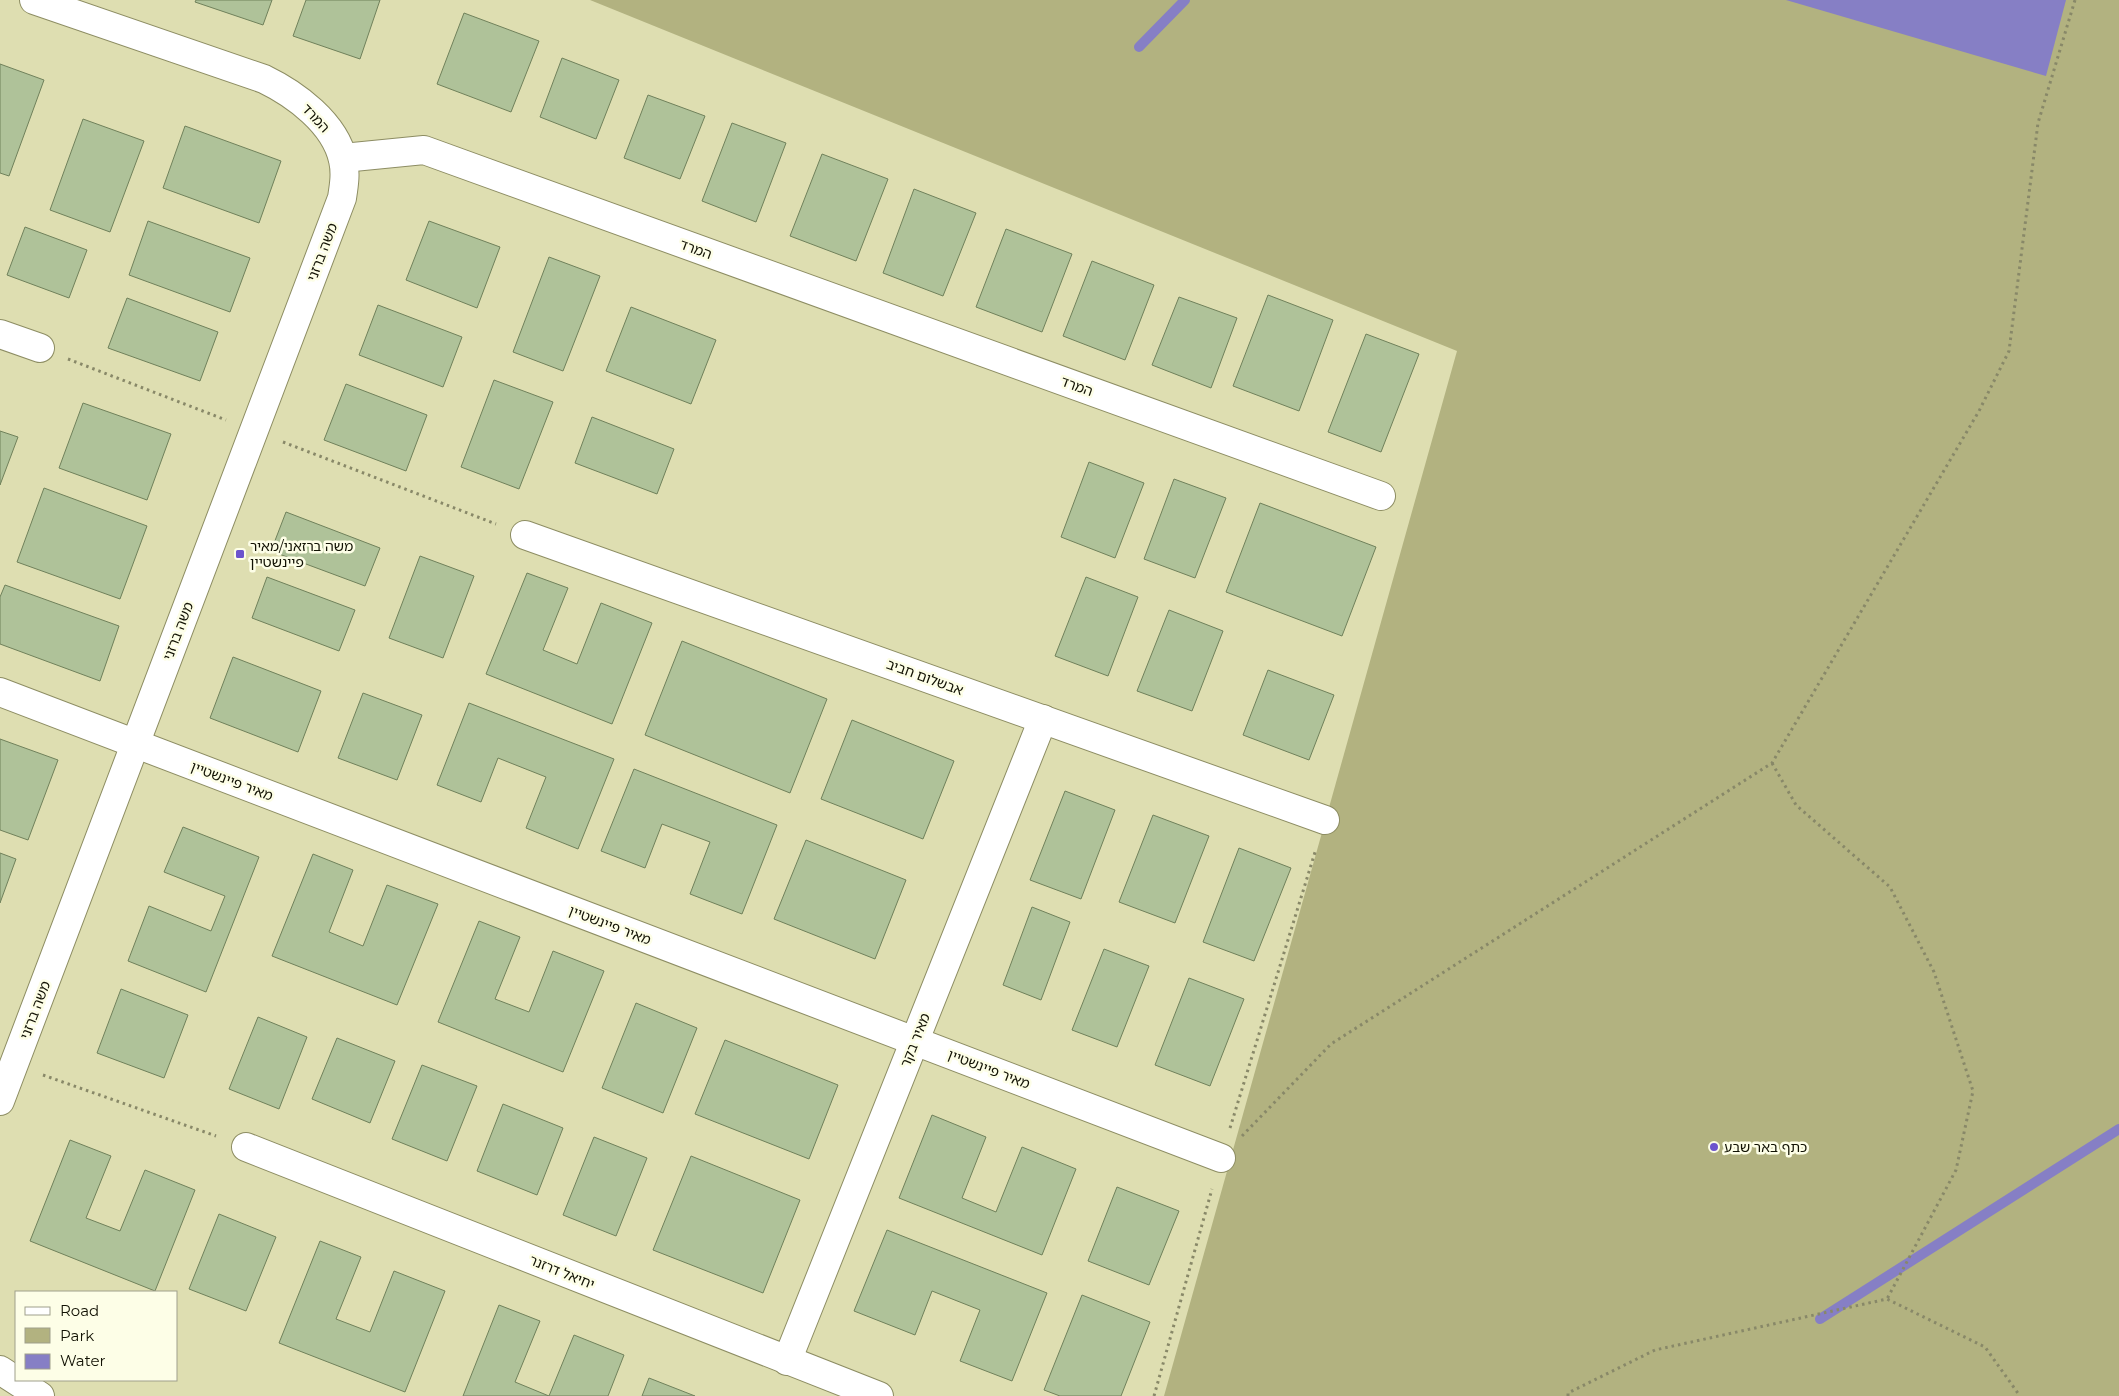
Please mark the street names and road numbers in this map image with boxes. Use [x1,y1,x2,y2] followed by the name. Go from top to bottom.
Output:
[298,100,334,136] street label: המרד
[303,220,341,284] street label: משה ברזני
[677,235,715,263] street label: המרד
[1058,372,1096,400] street label: המרד
[159,599,197,663] street label: משה ברזני
[884,655,966,699] street label: אבשלום חביב
[188,757,276,805] street label: מאיר פיינשטיין
[566,901,654,949] street label: מאיר פיינשטיין
[16,978,54,1042] street label: משה ברזני
[896,1010,934,1070] street label: מאיר בקר
[945,1045,1033,1093] street label: מאיר פיינשטיין
[527,1251,597,1293] street label: יחיאל דרזנר

